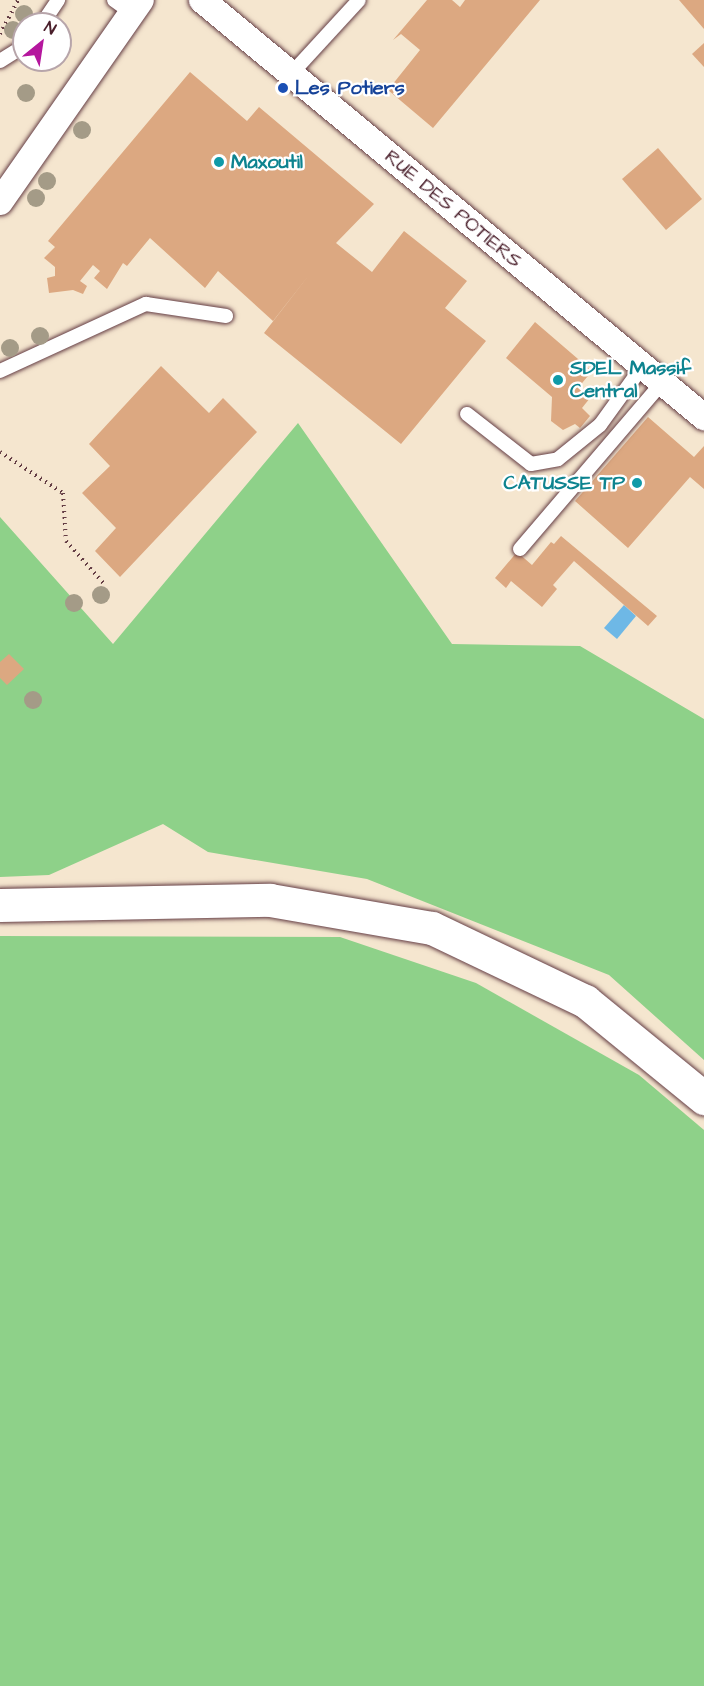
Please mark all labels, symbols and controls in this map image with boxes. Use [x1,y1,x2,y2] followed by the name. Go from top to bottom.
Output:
[12,12,72,72] north arrow
[40,16,60,40] text: N
[295,76,405,100] place label: Les Potiers
[276,81,290,95] marker: Les Potiers
[380,145,526,273] street label: RUE DES POTIERS
[231,150,303,174] place label: Maxoutil
[212,155,226,169] marker: Maxoutil
[570,356,691,403] place label: SDEL Massif Central
[551,373,565,387] marker: SDEL Massif Central
[504,471,625,495] place label: CATUSSE TP
[630,476,644,490] marker: CATUSSE TP

